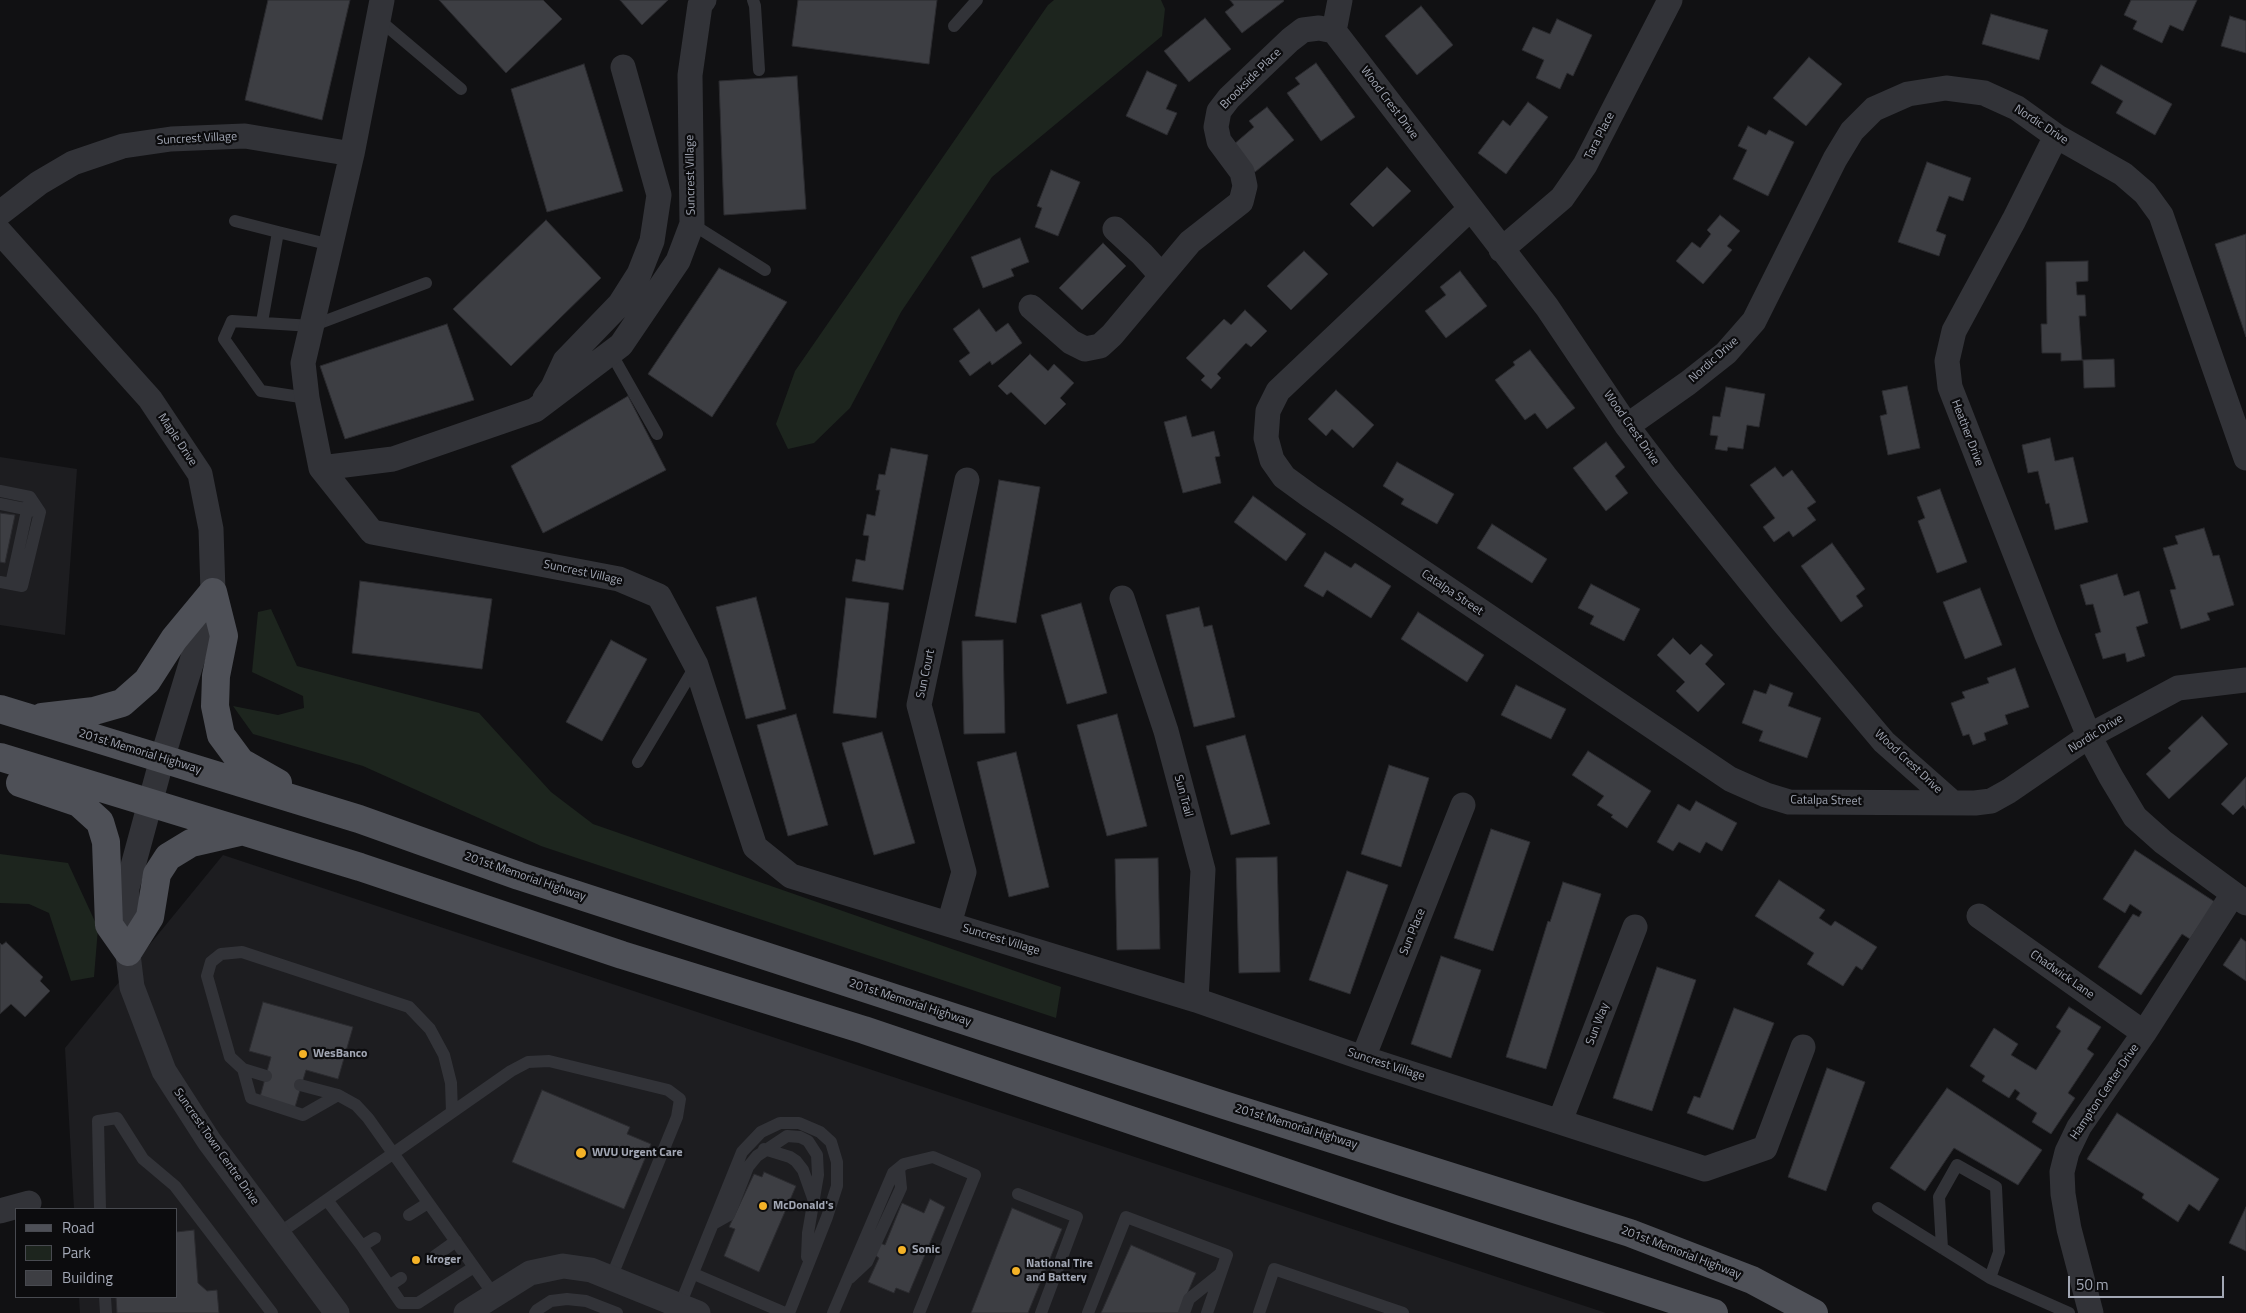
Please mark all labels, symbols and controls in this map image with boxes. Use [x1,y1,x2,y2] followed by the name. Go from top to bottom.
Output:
[1218,46,1284,112] street label: Brookside Place
[1357,64,1421,142] street label: Wood Crest Drive
[2011,102,2071,148] street label: Nordic Drive
[1582,110,1618,162] street label: Tara Place
[156,130,238,148] street label: Suncrest Village
[683,135,699,215] street label: Suncrest Village
[1686,334,1742,386] street label: Nordic Drive
[1600,388,1662,468] street label: Wood Crest Drive
[1948,398,1986,468] street label: Heather Drive
[154,411,200,469] street label: Maple Drive
[542,558,624,588] street label: Suncrest Village
[1418,567,1486,619] street label: Catalpa Street
[914,648,938,700] street label: Sun Court
[2066,712,2126,756] street label: Nordic Drive
[77,726,203,778] street label: 201st Memorial Highway
[1871,727,1945,797] street label: Wood Crest Drive
[1171,773,1195,819] street label: Sun Trail
[1790,793,1862,809] street label: Catalpa Street
[462,849,588,905] street label: 201st Memorial Highway
[1397,907,1429,957] street label: Sun Place
[960,921,1042,959] street label: Suncrest Village
[2027,948,2097,1002] street label: Chadwick Lane
[847,976,973,1030] street label: 201st Memorial Highway
[1583,1001,1613,1047] street label: Sun Way
[2068,1041,2142,1143] street label: Hampton Center Drive
[1346,1046,1426,1084] street label: Suncrest Village
[313,1047,367,1061] place label: WesBanco
[297,1048,309,1060] marker: WesBanco
[170,1086,262,1208] street label: Suncrest Town Centre Drive
[1233,1101,1359,1153] street label: 201st Memorial Highway
[574,1146,588,1160] marker: WVU Urgent Care
[592,1146,683,1160] place label: WVU Urgent Care
[773,1199,834,1213] place label: McDonald's
[757,1200,769,1212] marker: McDonald's
[15,1208,178,1298] legend
[62,1216,94,1239] text: Road
[1619,1223,1743,1283] street label: 201st Memorial Highway
[62,1241,91,1264] text: Park
[912,1243,940,1257] place label: Sonic
[896,1244,908,1256] marker: Sonic
[426,1253,461,1267] place label: Kroger
[410,1254,422,1266] marker: Kroger
[1026,1257,1093,1285] place label: National Tire and Battery
[1010,1265,1022,1277] marker: National Tire and Battery
[62,1266,113,1289] text: Building
[2071,1266,2227,1298] scale bar
[2076,1273,2109,1296] text: 50 m

